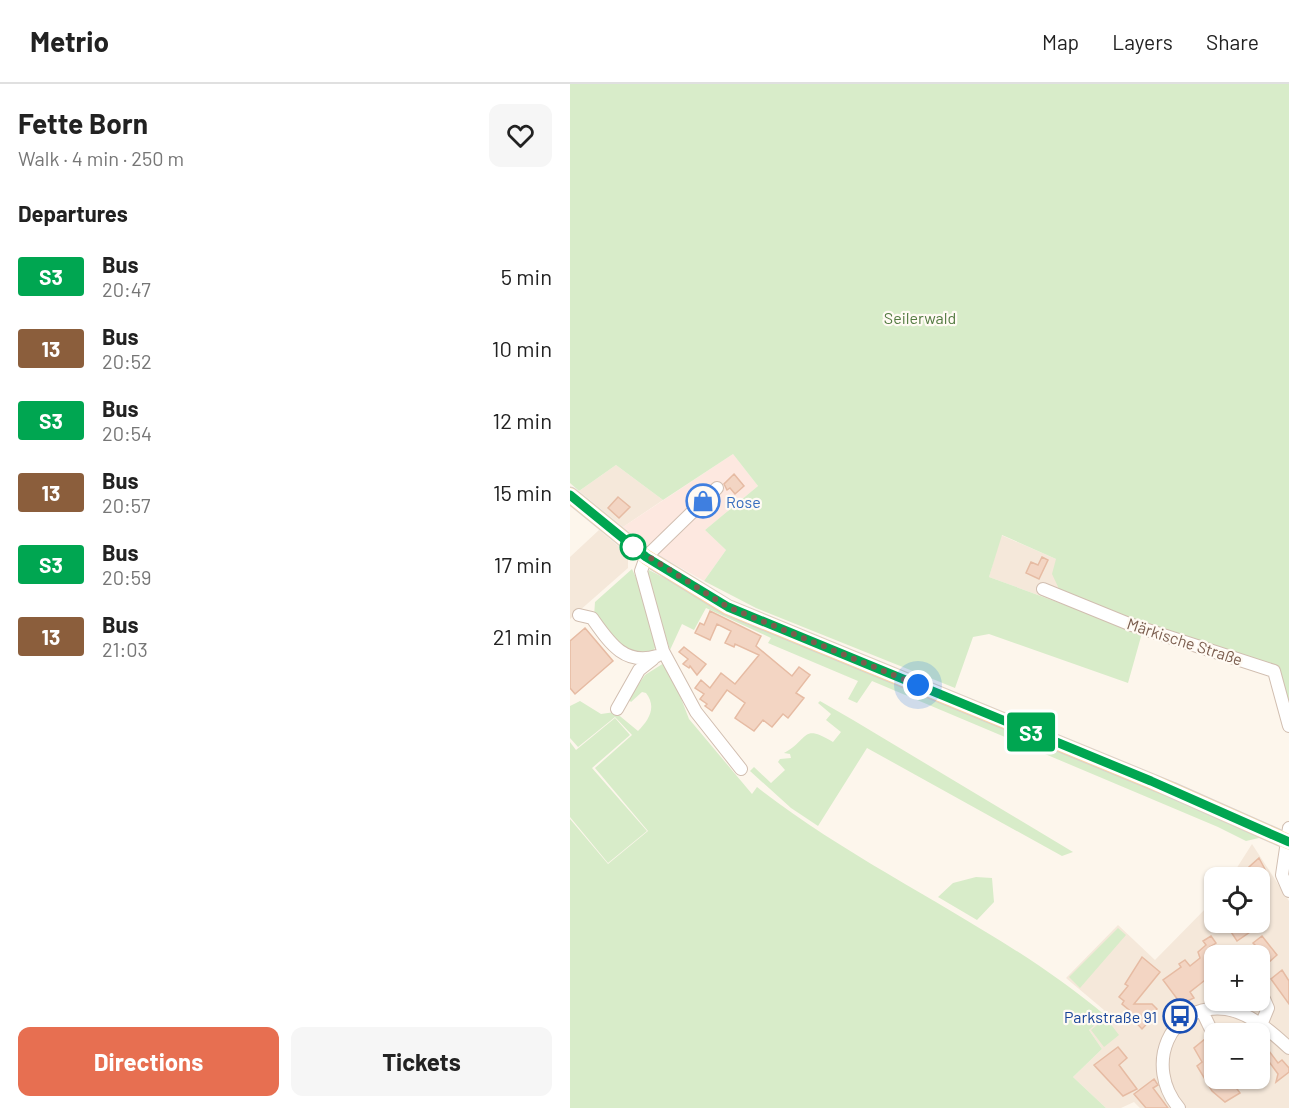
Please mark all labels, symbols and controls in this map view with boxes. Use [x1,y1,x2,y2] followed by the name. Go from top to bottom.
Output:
[30,24,109,58] text: Metrio
[1042,29,1079,54] text: Map
[1112,29,1173,54] text: Layers
[1206,29,1259,54] text: Share
[489,104,552,167] button: heart
[18,106,148,140] text: Fette Born
[18,146,184,170] text: Walk · 4 min · 250 m
[18,200,128,226] text: Departures
[102,251,139,277] text: Bus
[501,263,552,289] text: 5 min
[39,264,63,289] text: S3
[102,277,151,301] text: 20:47
[884,308,956,327] park label: Seilerwald
[102,323,139,349] text: Bus
[492,335,552,361] text: 10 min
[42,336,60,361] text: 13
[102,349,152,373] text: 20:52
[102,395,139,421] text: Bus
[492,407,552,433] text: 12 min
[39,408,63,433] text: S3
[102,421,152,445] text: 20:54
[102,467,139,493] text: Bus
[493,479,552,505] text: 15 min
[42,480,60,505] text: 13
[685,483,721,519] shop icon: Rose
[726,492,761,511] place label: Rose
[102,493,151,517] text: 20:57
[620,534,646,560] unlabelled marker
[102,539,139,565] text: Bus
[494,551,552,577] text: 17 min
[39,552,63,577] text: S3
[102,565,152,589] text: 20:59
[102,611,139,637] text: Bus
[1125,613,1245,669] street label: Märkische Straße
[493,623,552,649] text: 21 min
[42,624,60,649] text: 13
[102,637,148,661] text: 21:03
[903,670,933,700] your location
[1004,712,1058,752] line badge: S3
[1019,720,1043,745] text: S3
[1204,867,1270,1089] map controls
[1204,867,1270,933] button: locate
[1204,945,1270,1011] button: +
[1162,998,1198,1034] bus stop icon: Parkstraße 91
[1064,1007,1157,1026] place label: Parkstraße 91
[1204,1023,1270,1089] button: −
[18,1027,279,1096] button: Directions
[291,1027,552,1096] button: Tickets

